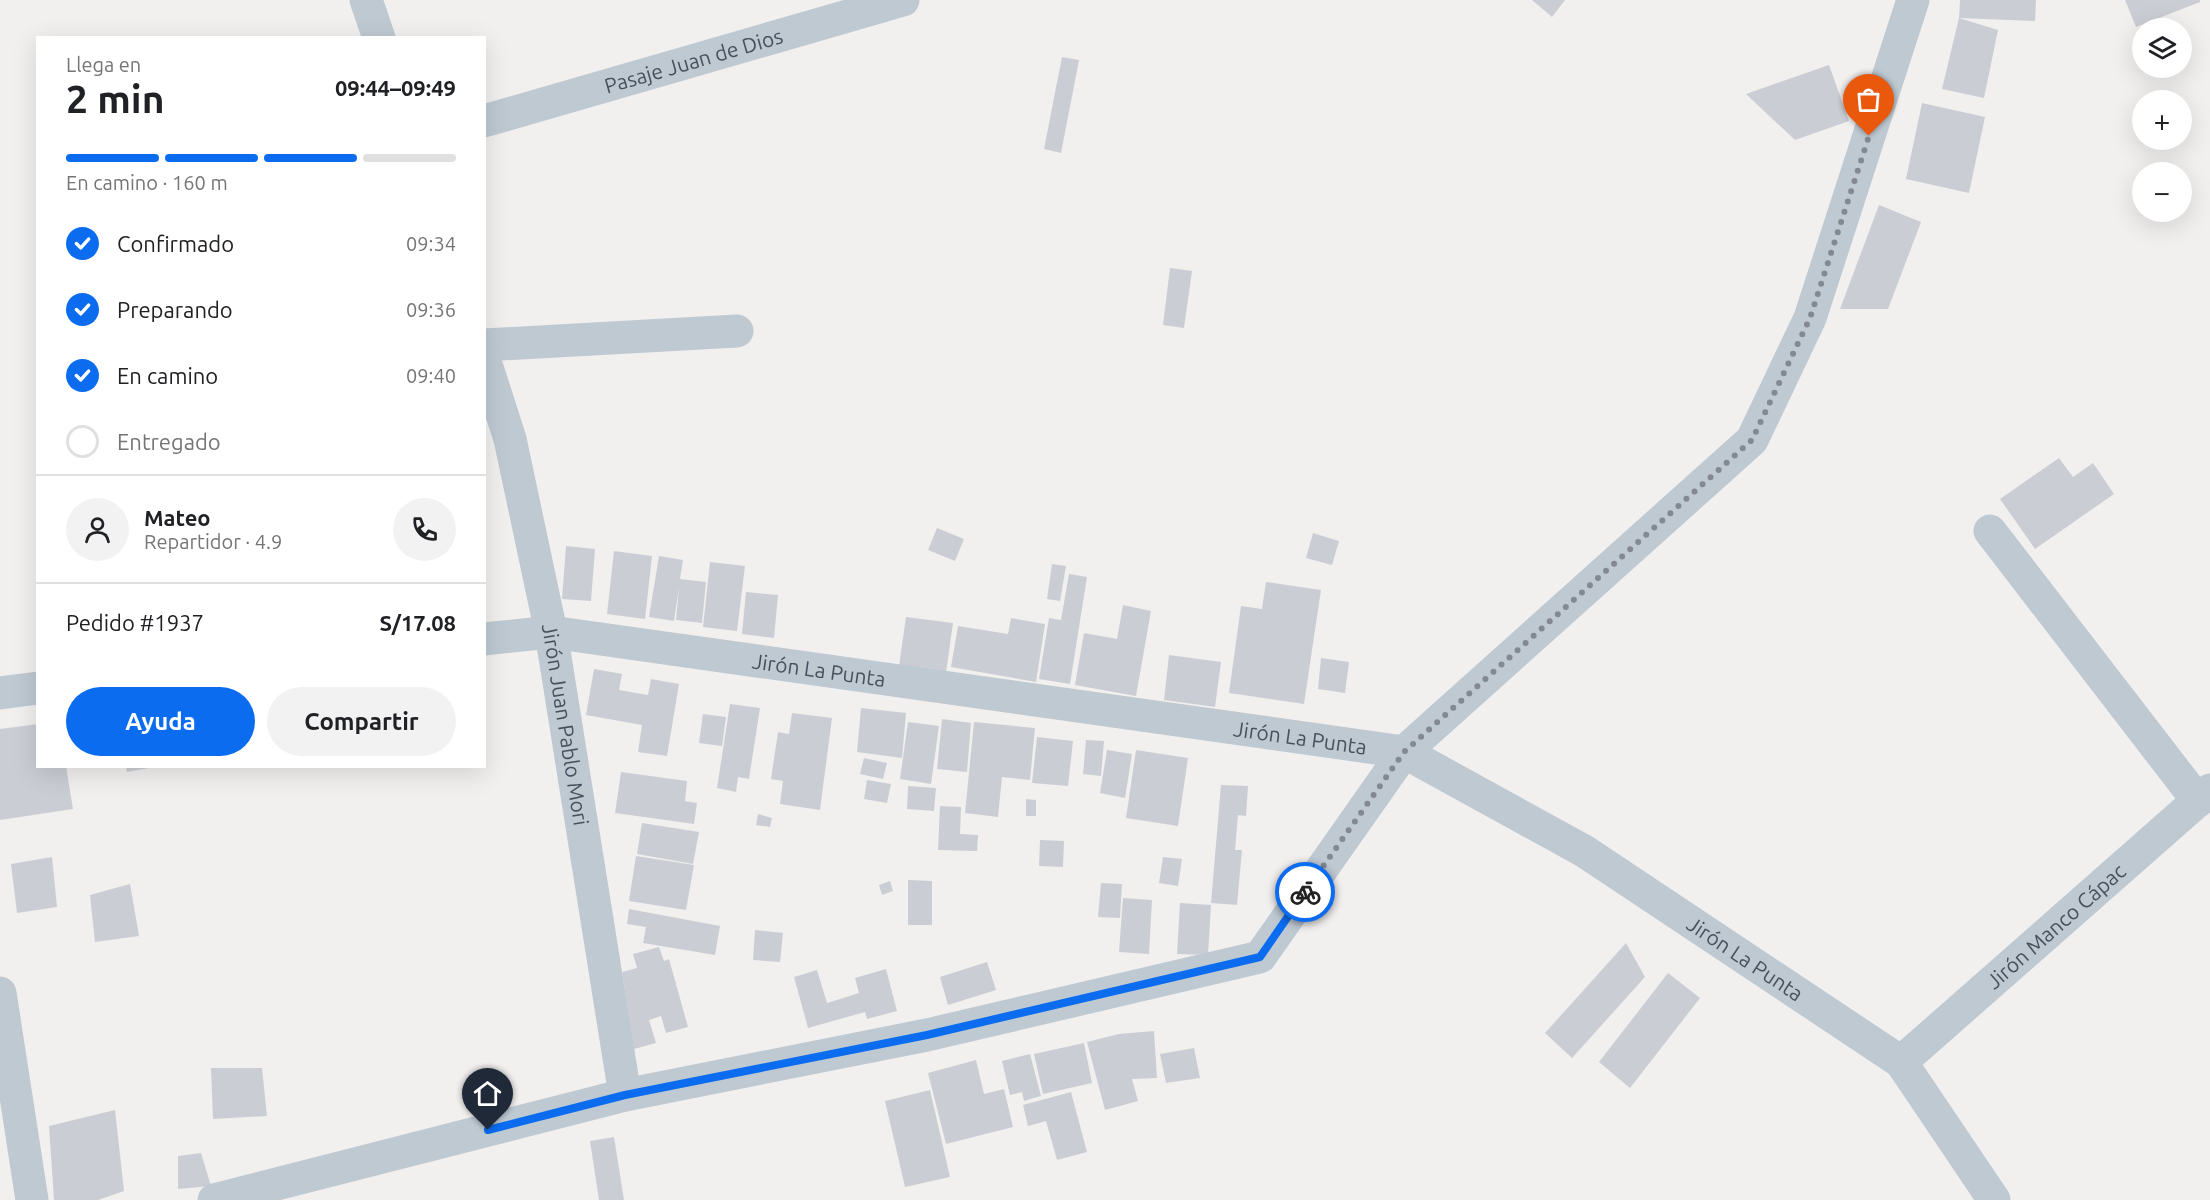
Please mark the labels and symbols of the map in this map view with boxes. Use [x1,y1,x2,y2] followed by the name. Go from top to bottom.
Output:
[601,23,785,98] street label: Pasaje Juan de Dios
[1843,74,1894,136] pin
[538,621,594,827] street label: Jirón Juan Pablo Mori
[751,648,887,691] street label: Jirón La Punta
[1232,716,1368,759] street label: Jirón La Punta
[1981,858,2130,993] street label: Jirón Manco Cápac
[1275,862,1335,922] courier
[1683,911,1808,1006] street label: Jirón La Punta
[462,1068,513,1130] pin

